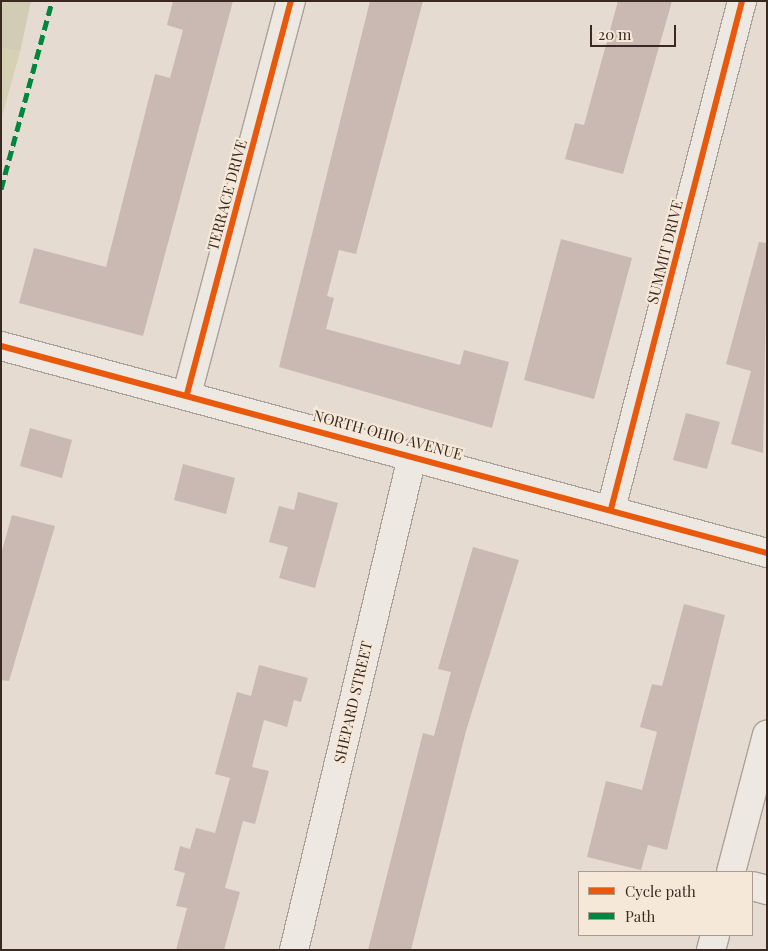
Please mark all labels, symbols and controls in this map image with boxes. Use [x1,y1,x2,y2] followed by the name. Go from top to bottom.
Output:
[593,15,679,47] scale bar
[598,24,631,44] text: 20 m
[203,137,251,253] street label: TERRACE DRIVE
[643,198,687,306] street label: SUMMIT DRIVE
[311,406,465,464] street label: NORTH OHIO AVENUE
[330,639,376,765] street label: SHEPARD STREET
[578,871,753,936] legend
[625,881,696,901] text: Cycle path
[625,906,655,926] text: Path

